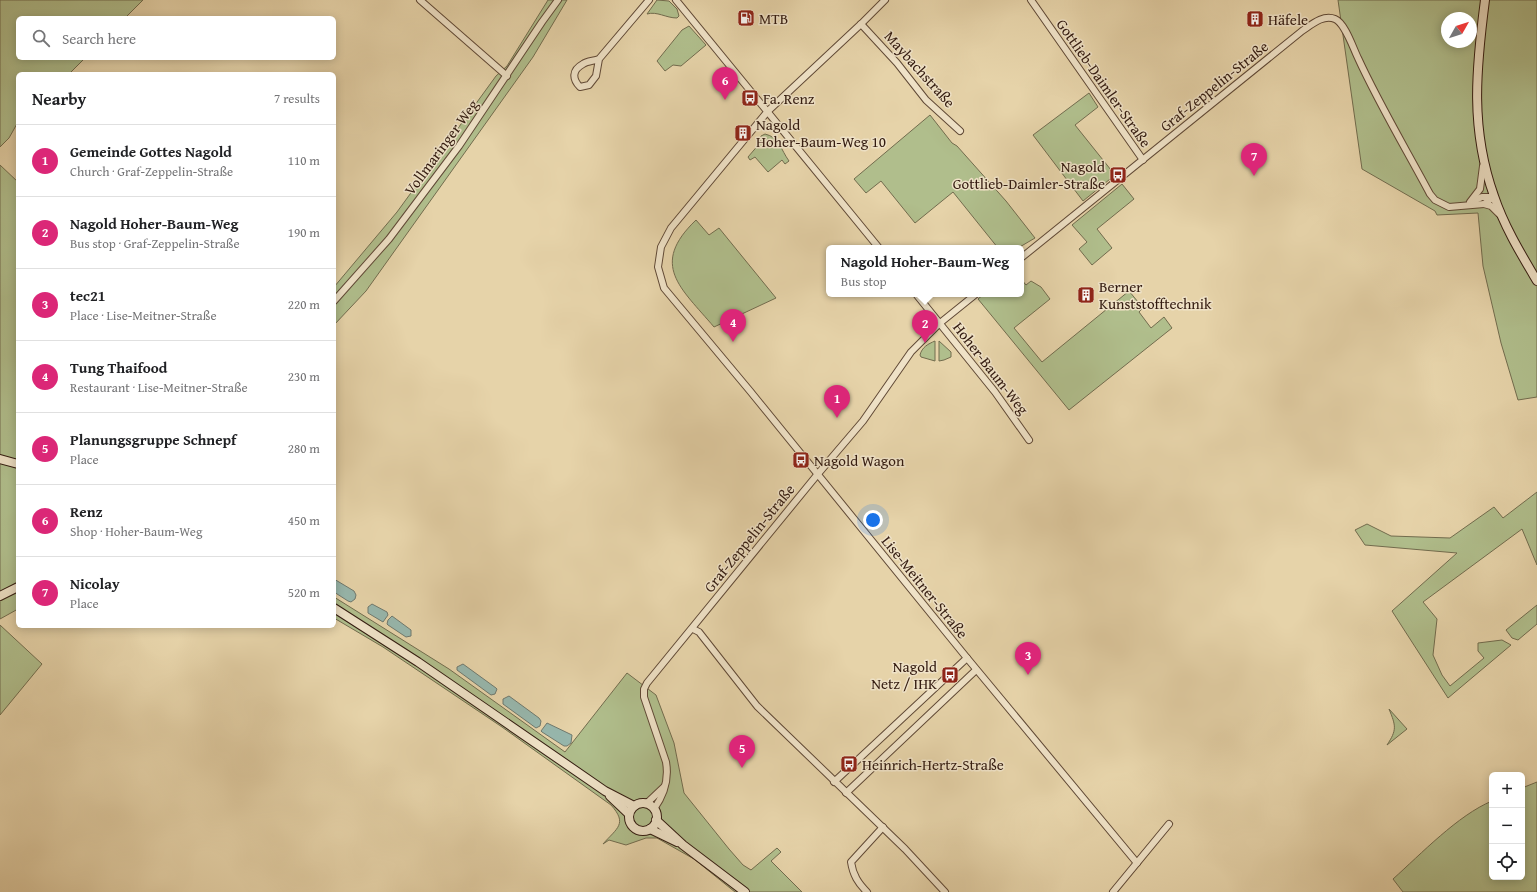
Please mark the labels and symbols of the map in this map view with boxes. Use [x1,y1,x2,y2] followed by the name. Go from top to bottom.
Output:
[736,8,756,28] fuel station icon: MTB
[759,8,788,29] place label: MTB
[1245,9,1265,29] building icon: Häfele
[1268,9,1308,30] place label: Häfele
[1441,12,1477,48] north arrow
[1052,15,1156,151] street label: Gottlieb-Daimler-Straße
[880,26,960,112] street label: Maybachstraße
[1155,36,1273,136] street label: Graf-Zeppelin-Straße
[712,67,738,100] pin: 6
[740,88,760,108] bus stop icon: Fa. Renz
[763,88,815,109] place label: Fa. Renz
[399,94,483,199] street label: Vollmaringer Weg
[756,114,886,152] place label: Nagold Hoher-Baum-Weg 10
[733,123,753,143] building icon: Nagold Hoher-Baum-Weg 10
[1241,143,1267,176] pin: 7
[953,156,1105,194] place label: Nagold Gottlieb-Daimler-Straße
[1108,165,1128,185] bus stop icon: Nagold Gottlieb-Daimler-Straße
[1099,276,1212,314] place label: Berner Kunststofftechnik
[1076,285,1096,305] building icon: Berner Kunststofftechnik
[720,309,746,342] pin: 4
[912,310,938,343] pin: 2
[948,317,1034,419] street label: Hoher-Baum-Weg
[824,385,850,418] pin: 1
[791,450,811,470] bus stop icon: Nagold Wagon
[814,450,905,471] place label: Nagold Wagon
[699,479,799,597] street label: Graf-Zeppelin-Straße
[863,510,883,530] your location
[877,531,973,643] street label: Lise-Meitner-Straße
[1015,642,1041,675] pin: 3
[871,656,937,694] place label: Nagold Netz / IHK
[940,665,960,685] bus stop icon: Nagold Netz / IHK
[729,735,755,768] pin: 5
[839,754,859,774] bus stop icon: Heinrich-Hertz-Straße
[862,754,1004,775] place label: Heinrich-Hertz-Straße

